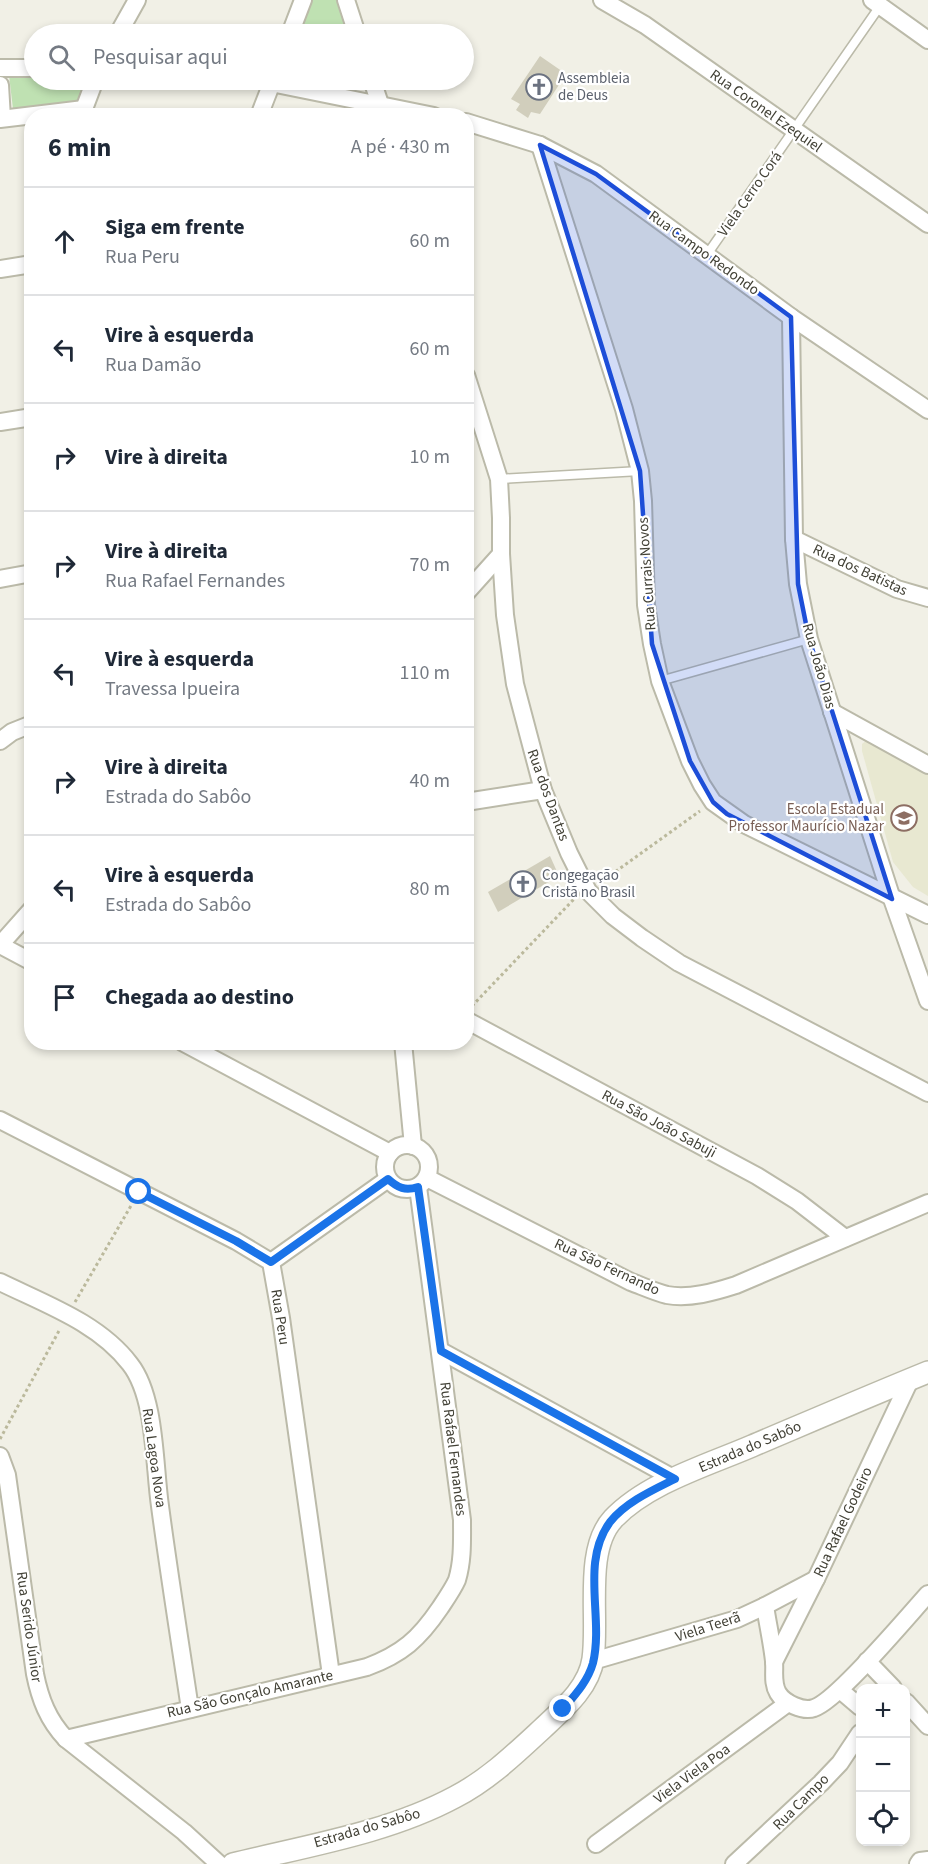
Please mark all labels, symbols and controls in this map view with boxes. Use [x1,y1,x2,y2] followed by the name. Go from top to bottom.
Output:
[24,24,474,90] search box
[45,41,78,74] icon: search
[93,41,228,73] text: Pesquisar aqui
[706,64,826,158] street label: Rua Coronel Ezequiel
[558,68,630,106] place label: Assembleia de Deus
[524,72,554,102] church icon: Assembleia de Deus
[48,129,111,166] text: 6 min
[351,133,450,161] text: A pé · 430 m
[713,147,787,241] street label: Viela Cerro Corá
[644,206,764,300] street label: Rua Campo Redondo
[105,211,245,243] text: Siga em frente
[48,225,81,258] icon: ahead
[410,227,450,255] text: 60 m
[105,243,180,271] text: Rua Peru
[105,319,254,351] text: Vire à esquerda
[48,333,81,366] icon: left
[410,335,450,363] text: 60 m
[105,351,201,379] text: Rua Damão
[48,441,81,474] icon: right
[105,441,228,473] text: Vire à direita
[410,443,450,471] text: 10 m
[633,517,661,631] street label: Rua Currais Novos
[105,535,228,567] text: Vire à direita
[809,539,911,601] street label: Rua dos Batistas
[48,549,81,582] icon: right
[410,551,450,579] text: 70 m
[105,567,285,595] text: Rua Rafael Fernandes
[797,621,841,711] street label: Rua João Dias
[105,643,254,675] text: Vire à esquerda
[48,657,81,690] icon: left
[400,659,450,687] text: 110 m
[105,675,240,703] text: Travessa Ipueira
[522,746,574,844] street label: Rua dos Dantas
[105,751,228,783] text: Vire à direita
[48,765,81,798] icon: right
[410,767,450,795] text: 40 m
[105,783,251,811] text: Estrada do Sabôo
[729,799,885,837] place label: Escola Estadual Professor Maurício Nazar
[889,803,919,833] school or university icon: Escola Estadual Professor Maurício Nazar
[105,859,254,891] text: Vire à esquerda
[542,865,635,903] place label: Congegação Cristã no Brasil
[508,869,538,899] church icon: Congegação Cristã no Brasil
[48,873,81,906] icon: left
[410,875,450,903] text: 80 m
[105,891,251,919] text: Estrada do Sabôo
[48,981,81,1014] icon: arrive
[105,981,294,1013] text: Chegada ao destino
[598,1085,720,1163] street label: Rua São João Sabuji
[125,1178,151,1204] route start
[551,1233,663,1301] street label: Rua São Fernando
[265,1288,295,1346] street label: Rua Peru
[434,1381,472,1517] street label: Rua Rafael Fernandes
[137,1407,171,1509] street label: Rua Lagoa Nova
[695,1416,805,1478] street label: Estrada do Sabôo
[808,1464,878,1580] street label: Rua Rafael Godeiro
[11,1570,47,1685] street label: Rua Serido Júnior
[673,1607,743,1647] street label: Viela Teerã
[165,1665,335,1723] street label: Rua São Gonçalo Amarante
[856,1684,910,1846] map controls
[856,1684,910,1738] button: +
[549,1695,575,1721] route end
[856,1738,910,1792] button: −
[649,1739,735,1809] street label: Viela Viela Poa
[768,1769,834,1835] street label: Rua Campo
[856,1792,910,1846] button: locate
[311,1803,423,1853] street label: Estrada do Sabôo

